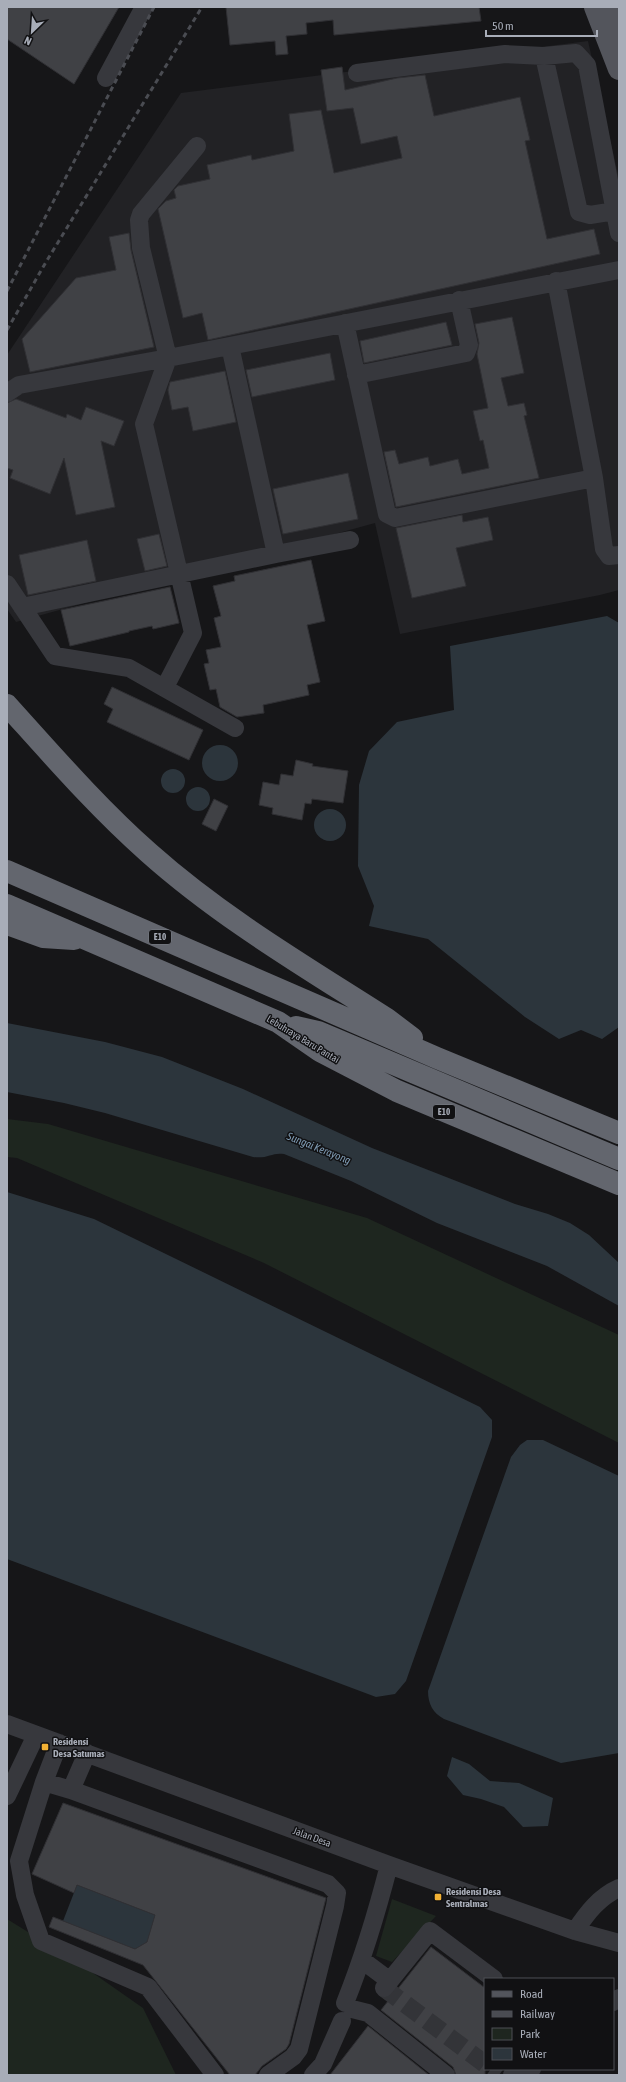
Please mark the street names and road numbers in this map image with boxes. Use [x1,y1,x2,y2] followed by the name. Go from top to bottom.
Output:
[149,930,171,944] road number: E10
[265,1013,341,1065] street label: Lebuhraya Baru Pantai
[433,1105,455,1119] road number: E10
[291,1825,333,1849] street label: Jalan Desa

